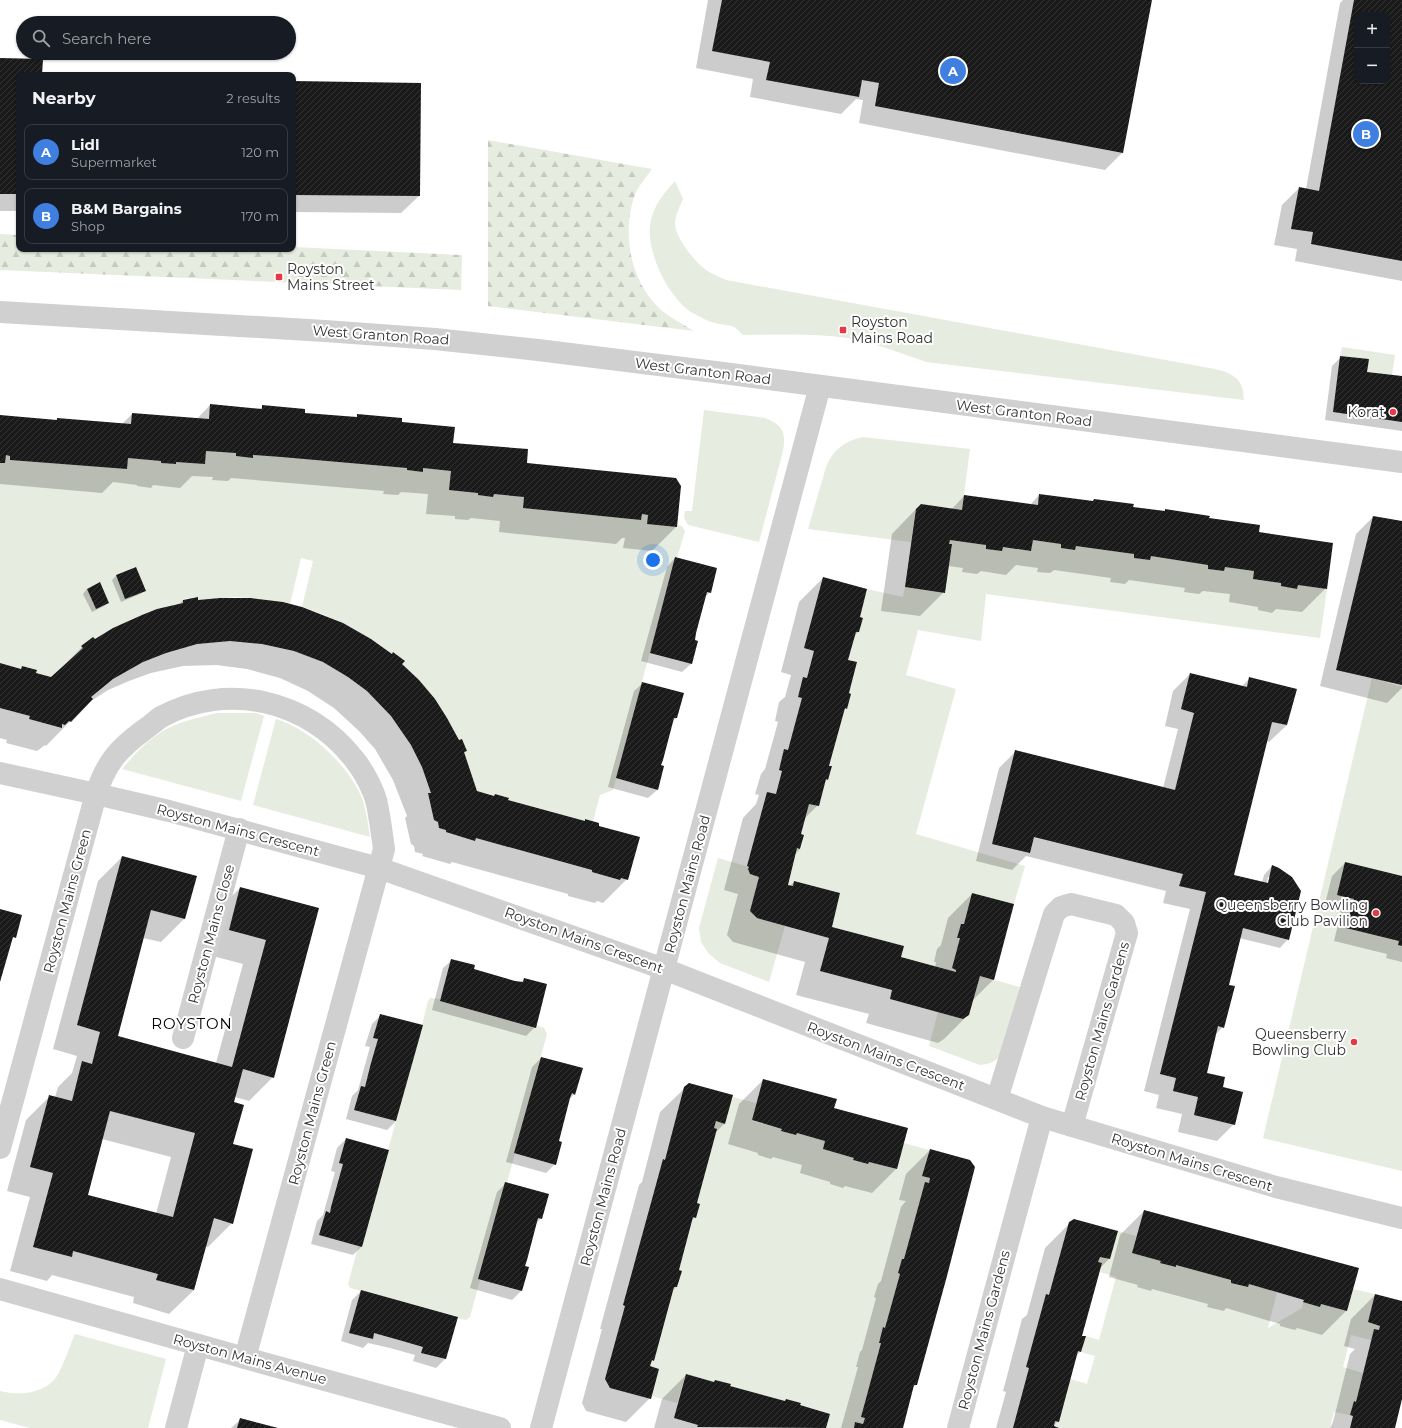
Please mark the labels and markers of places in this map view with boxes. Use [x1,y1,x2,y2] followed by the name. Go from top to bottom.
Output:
[940,56,966,86] pin: A
[1353,119,1379,149] pin: B
[287,260,375,294] place label: Royston Mains Street
[274,272,284,282] marker: Royston Mains Street
[851,313,933,347] place label: Royston Mains Road
[838,325,848,335] marker: Royston Mains Road
[1348,403,1385,421] place label: Korat
[1388,407,1398,417] marker: Korat
[1215,896,1368,930] place label: Queensberry Bowling Club Pavilion
[1371,908,1381,918] marker: Queensberry Bowling Club Pavilion
[1252,1025,1346,1059] place label: Queensberry Bowling Club
[1349,1037,1359,1047] marker: Queensberry Bowling Club

